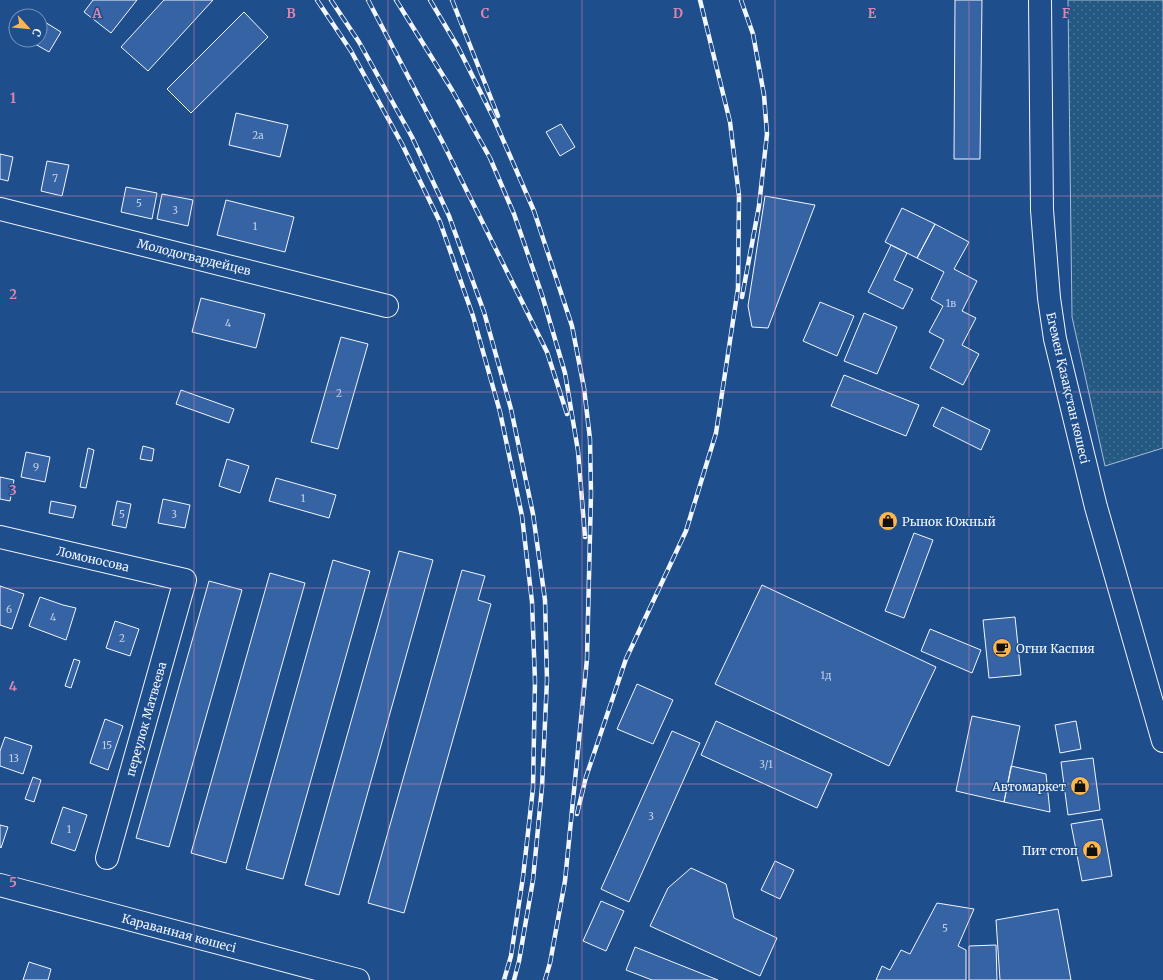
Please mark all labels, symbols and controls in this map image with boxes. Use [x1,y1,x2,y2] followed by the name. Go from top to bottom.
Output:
[91,5,102,22] text: A
[286,5,296,22] text: B
[481,5,490,22] text: C
[673,5,683,22] text: D
[868,5,877,22] text: E
[1062,5,1070,22] text: F
[8,8,48,48] north arrow
[29,26,45,39] text: С
[10,90,16,107] text: 1
[252,129,264,142] house number: 2а
[52,172,58,185] house number: 7
[136,197,142,210] house number: 5
[172,204,178,217] house number: 3
[253,220,258,233] house number: 1
[136,236,252,278] street label: Молодогвардейцев
[9,286,17,303] text: 2
[946,297,956,310] house number: 1в
[1043,311,1093,465] street label: Егемен Қазақстан көшесі
[225,317,231,330] house number: 4
[336,387,342,400] house number: 2
[33,461,39,474] house number: 9
[9,482,17,499] text: 3
[301,492,306,505] house number: 1
[119,508,125,521] house number: 5
[171,508,177,521] house number: 3
[877,510,899,532] shop icon: Рынок Южный
[902,514,996,529] place label: Рынок Южный
[55,543,131,575] street label: Ломоносова
[6,603,12,616] house number: 6
[50,611,56,624] house number: 4
[119,632,125,645] house number: 2
[991,637,1013,659] cafe icon: Огни Каспия
[1016,641,1095,656] place label: Огни Каспия
[122,659,170,778] street label: переулок Матвеева
[821,669,831,682] house number: 1д
[9,678,18,695] text: 4
[102,739,112,752] house number: 15
[9,752,19,765] house number: 13
[759,758,773,771] house number: 3/1
[1069,775,1091,797] shop icon: Автомаркет
[991,779,1066,794] place label: Автомаркет
[648,810,654,823] house number: 3
[67,823,72,836] house number: 1
[1081,839,1103,861] shop icon: Пит стоп
[1022,843,1078,858] place label: Пит стоп
[9,874,17,891] text: 5
[120,911,238,955] street label: Караванная көшесі
[942,922,948,935] house number: 5

